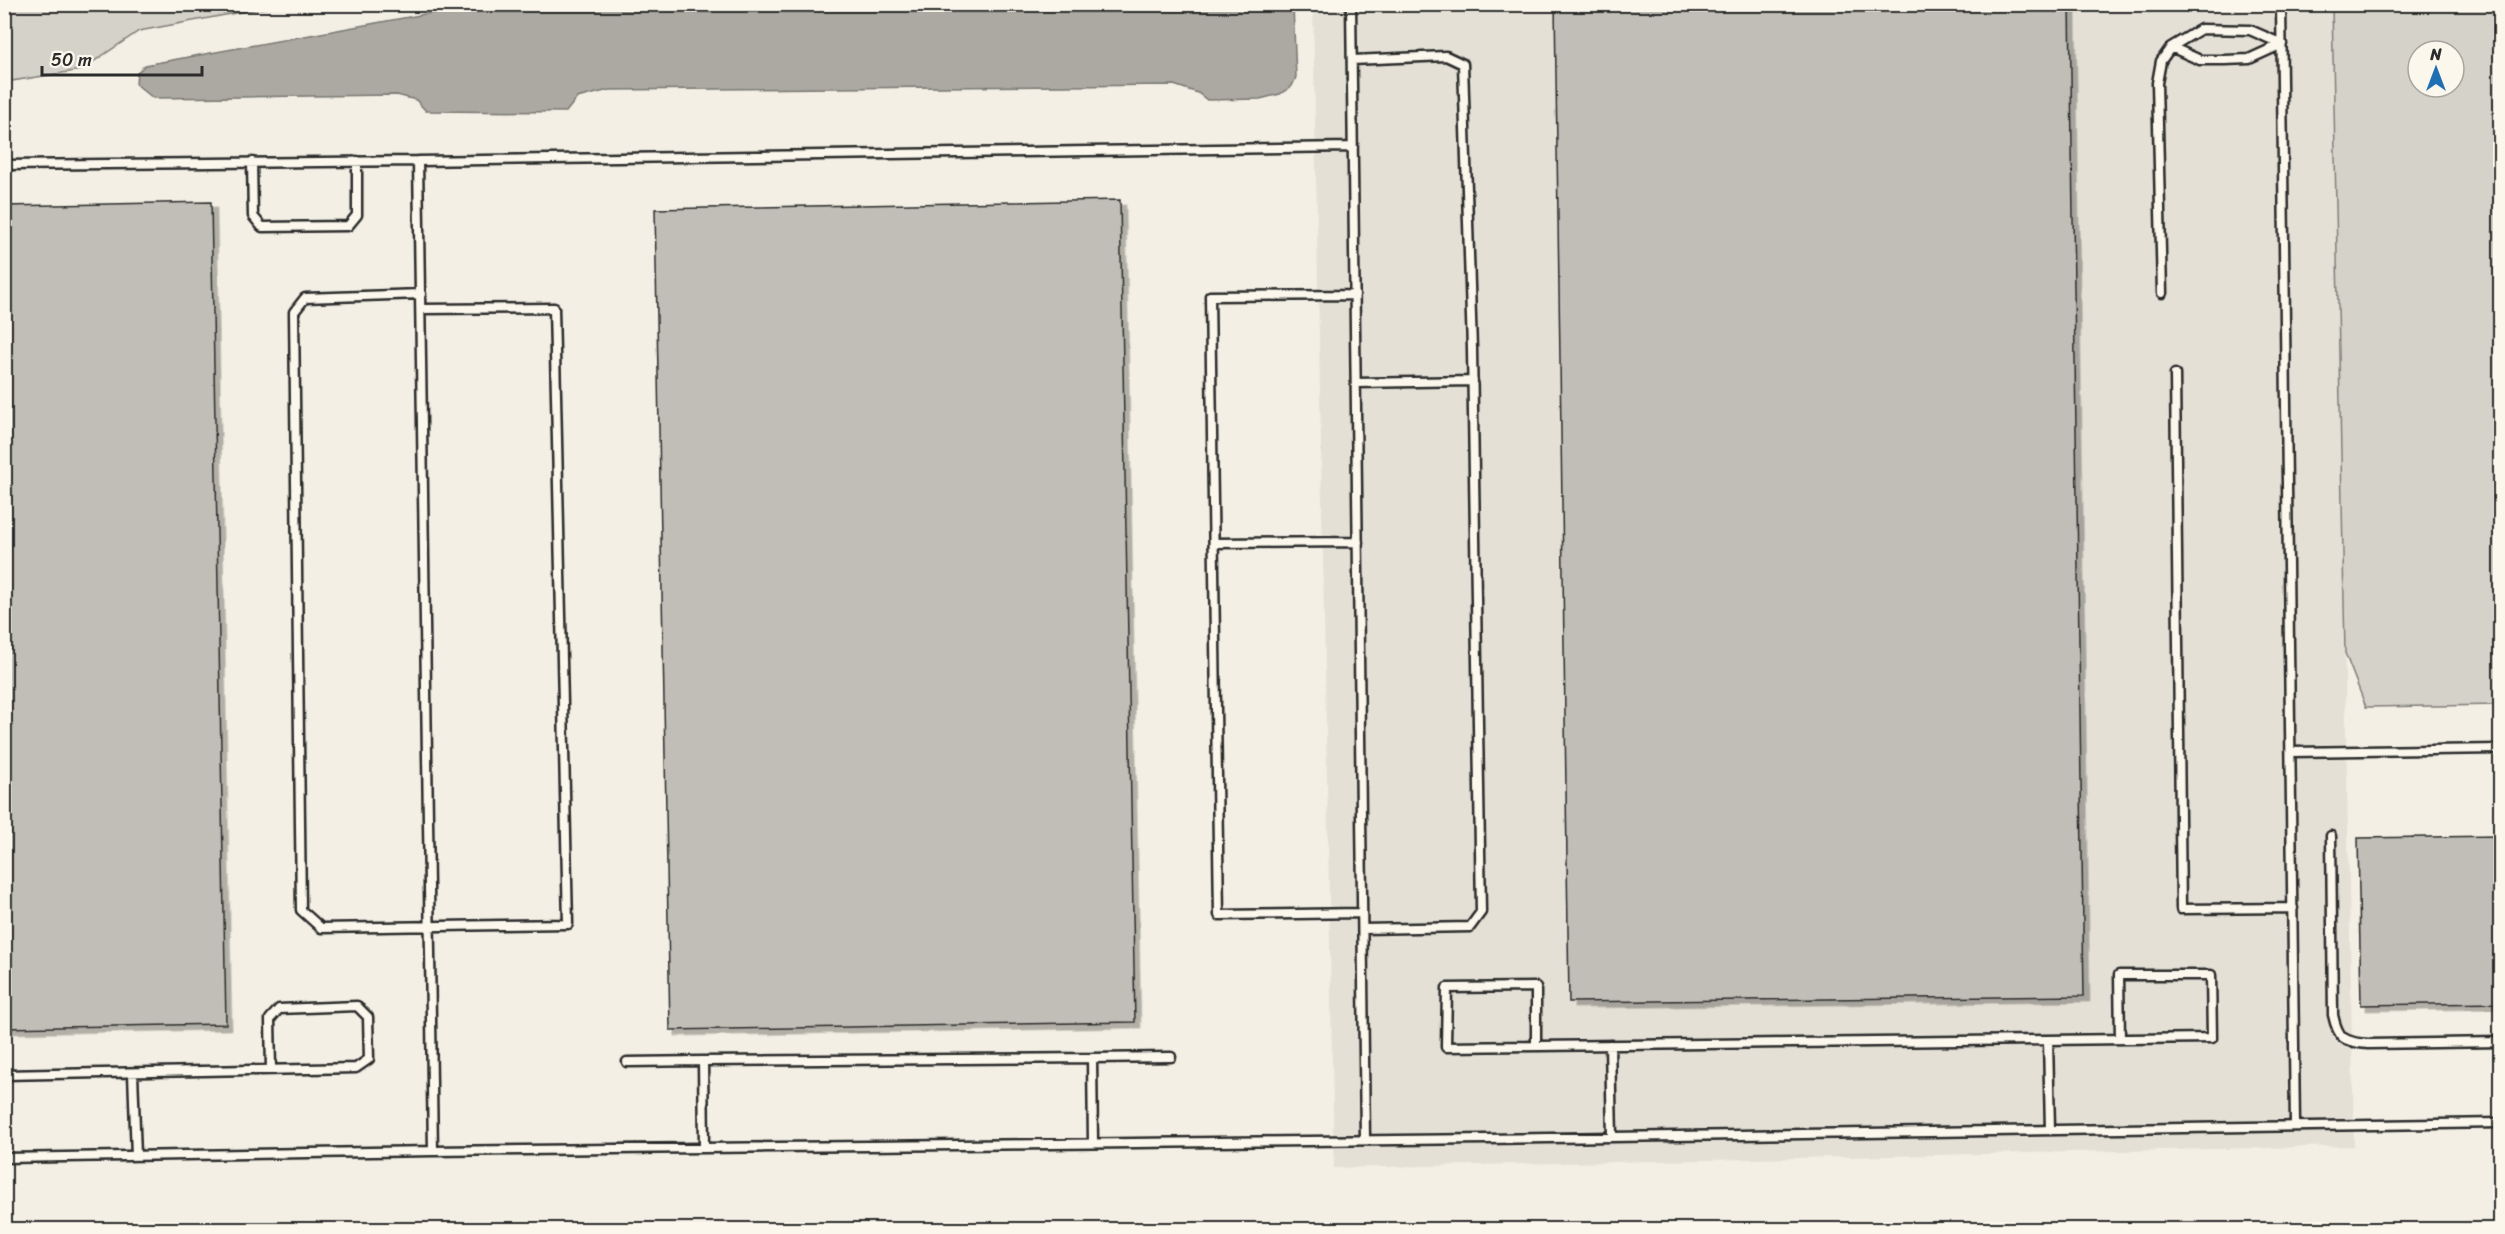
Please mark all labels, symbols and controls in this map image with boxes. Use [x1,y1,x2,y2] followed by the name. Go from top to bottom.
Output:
[42,39,202,77] scale bar
[2406,39,2466,99] north arrow
[2429,40,2442,69] text: N
[51,44,92,76] text: 50 m

